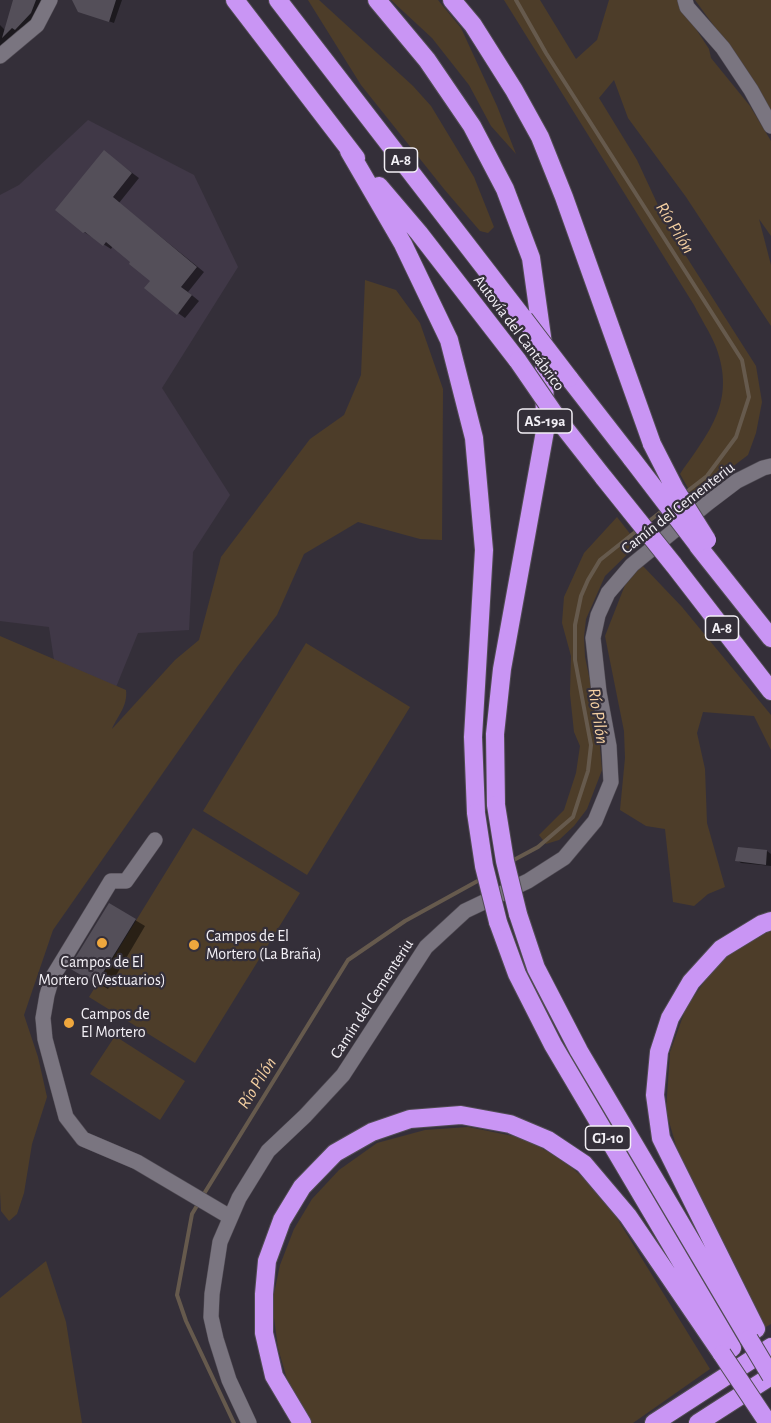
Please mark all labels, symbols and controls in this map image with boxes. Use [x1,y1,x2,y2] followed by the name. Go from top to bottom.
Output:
[384,148,418,172] road number: A-8
[651,198,699,258] water label: Río Pilón
[469,271,569,395] street label: Autovía del Cantábrico
[518,409,572,433] road number: AS-19a
[617,458,739,558] street label: Camín del Cementeriu
[706,616,738,640] road number: A-8
[583,686,613,746] water label: Río Pilón
[206,926,322,964] place label: Campos de El Mortero (La Braña)
[95,936,109,950] marker: Campos de El Mortero (Vestuarios)
[326,936,418,1062] street label: Camín del Cementeriu
[187,938,201,952] marker: Campos de El Mortero (La Braña)
[38,952,166,990] place label: Campos de El Mortero (Vestuarios)
[81,1004,150,1042] place label: Campos de El Mortero
[62,1016,76,1030] marker: Campos de El Mortero
[233,1053,281,1113] water label: Río Pilón
[586,1126,630,1150] road number: GJ-10

